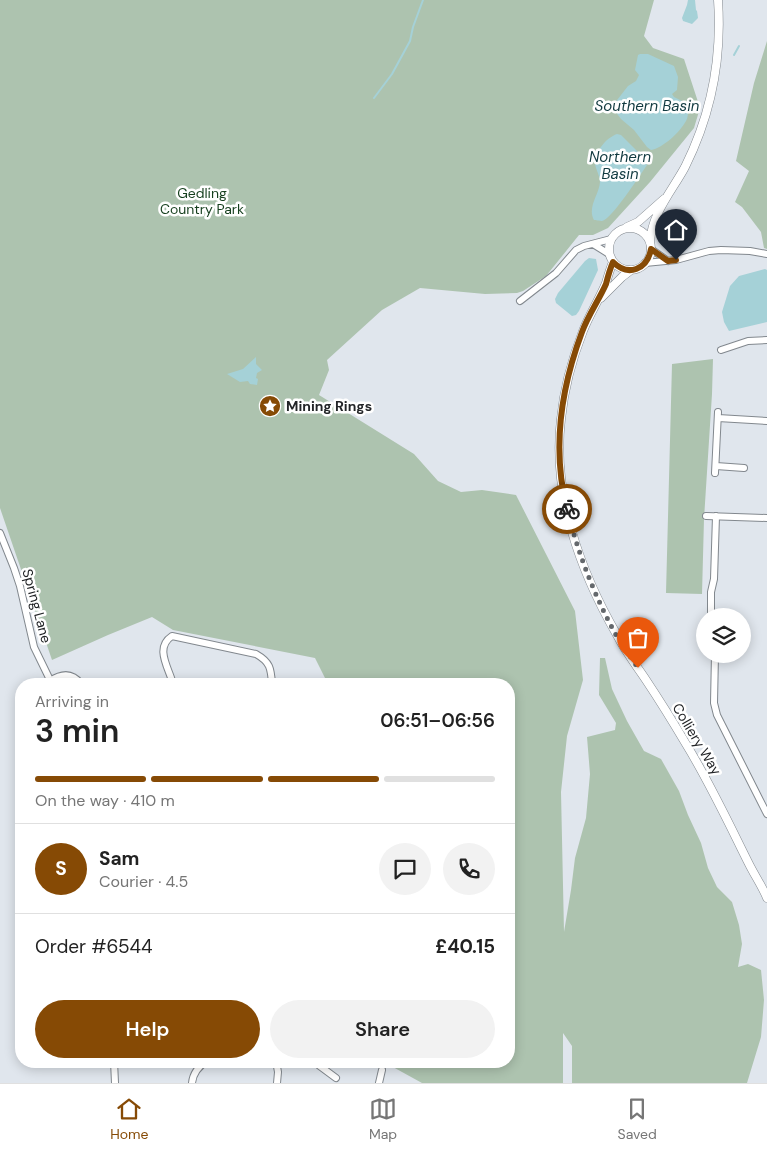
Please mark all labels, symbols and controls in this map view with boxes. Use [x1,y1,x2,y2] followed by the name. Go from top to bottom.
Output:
[595,96,700,116] water label: Southern Basin
[589,147,651,184] water label: Northern Basin
[160,184,244,218] park label: Gedling Country Park
[655,209,697,260] pin
[662,216,690,244] icon: home
[258,394,282,418] place icon: Mining Rings
[286,397,372,415] place label: Mining Rings
[542,484,592,534] courier
[553,495,581,523] icon: bike
[18,567,56,645] street label: Spring Lane
[696,608,751,663] map controls
[696,608,751,663] button: layers
[617,617,659,668] pin
[624,624,652,652] icon: bag
[35,691,109,712] text: Arriving in
[669,700,726,778] street label: Colliery Way
[380,708,495,733] text: 06:51–06:56
[35,710,119,752] text: 3 min
[35,790,175,811] text: On the way · 410 m
[379,843,431,895] button: chat
[443,843,495,895] button: phone
[99,846,140,871] text: Sam
[55,856,67,881] text: S
[99,871,188,892] text: Courier · 4.5
[35,934,153,959] text: Order #6544
[435,934,495,959] text: £40.15
[35,1000,260,1058] button: Help
[270,1000,495,1058] button: Share
[110,1095,148,1143] tab: Home
[369,1095,397,1143] tab: Map
[618,1095,657,1143] tab: Saved

